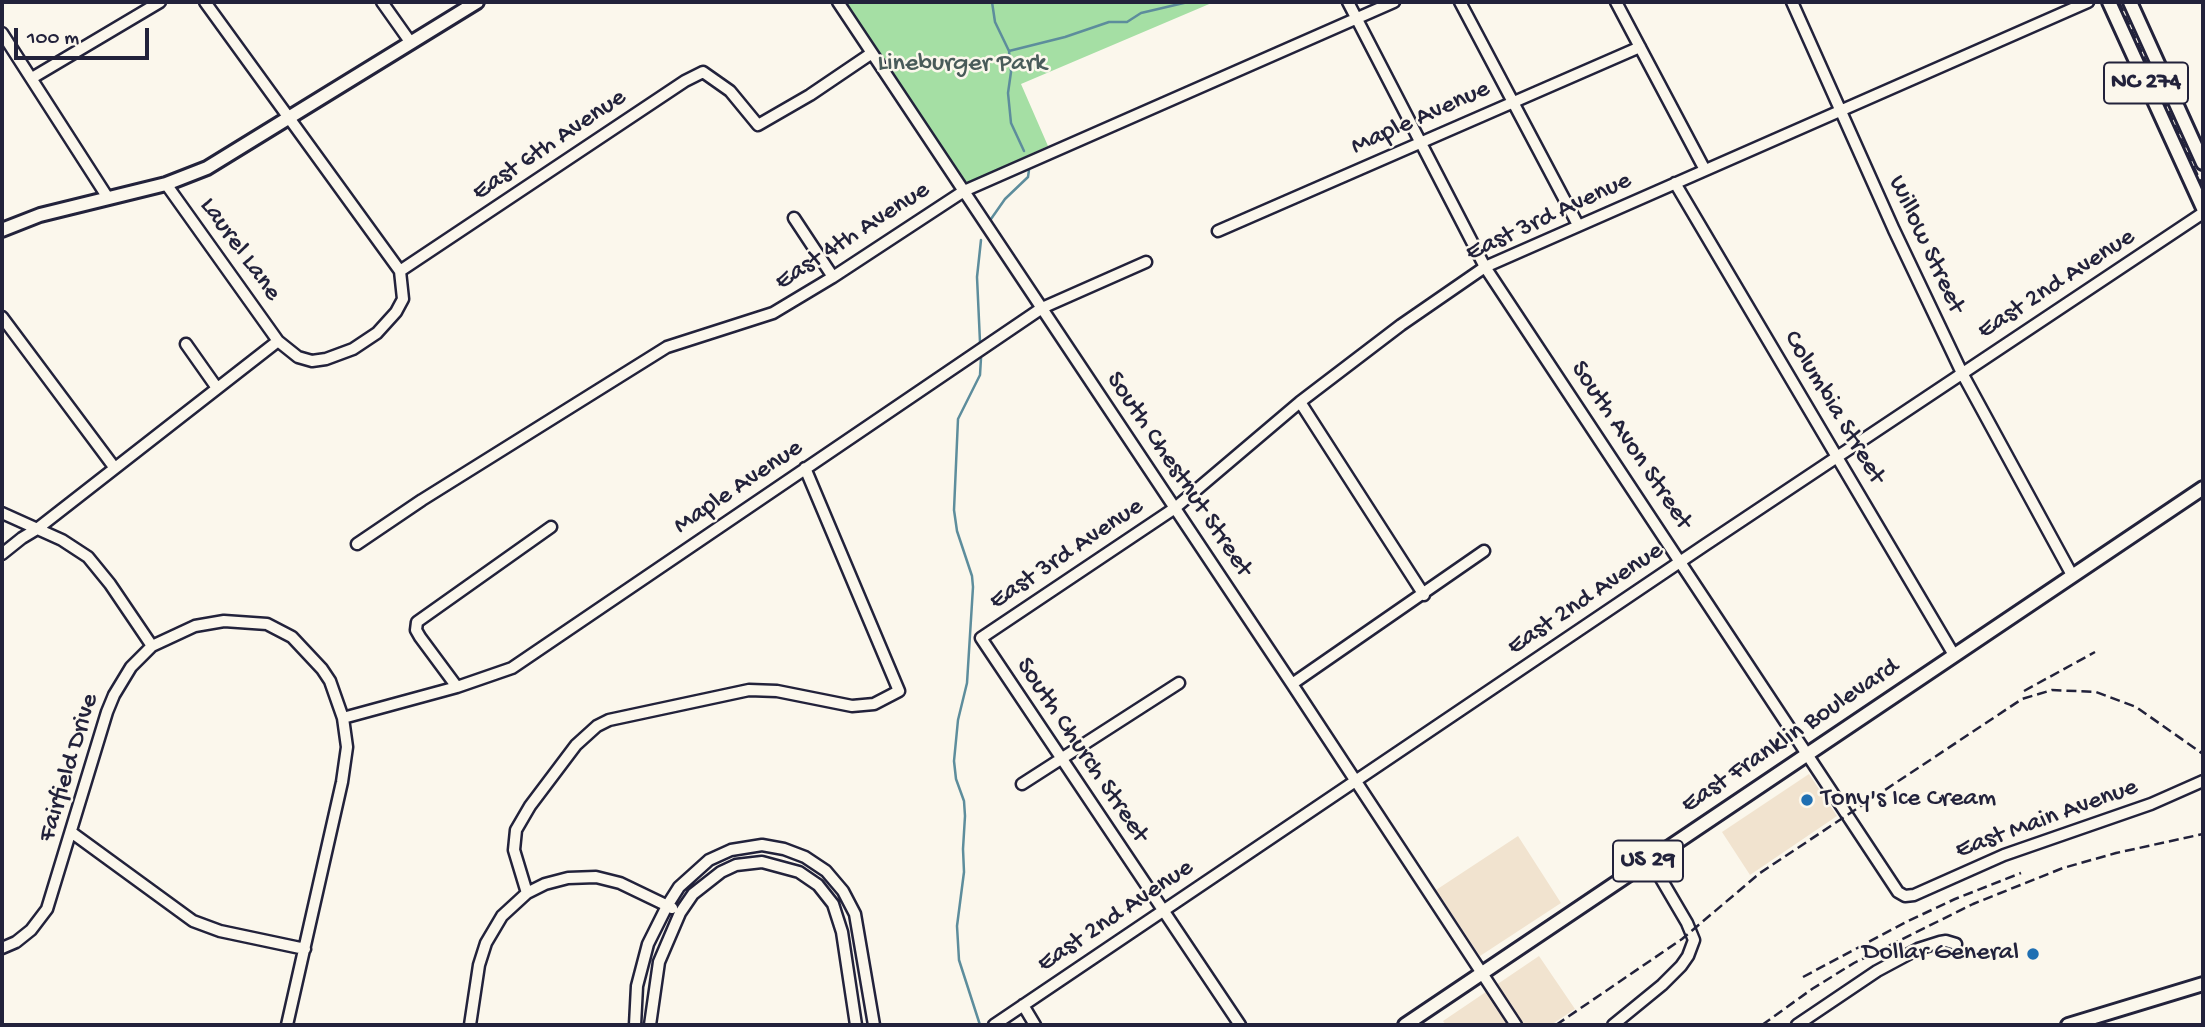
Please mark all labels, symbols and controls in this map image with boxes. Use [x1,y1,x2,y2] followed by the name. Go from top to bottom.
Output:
[18,14,152,58] scale bar
[27,27,79,52] text: 100 m
[877,49,1047,81] park label: Lineburger Park
[2104,62,2188,104] road number: NC 274
[1347,74,1495,164] street label: Maple Avenue
[467,83,633,209] street label: East 6th Avenue
[1461,166,1637,270] street label: East 3rd Avenue
[1880,171,1970,319] street label: Willow Street
[770,175,936,299] street label: East 4th Avenue
[191,192,287,308] street label: Laurel Lane
[1972,222,2142,348] street label: East 2nd Avenue
[1775,326,1891,490] street label: Columbia Street
[1562,356,1698,536] street label: South Avon Street
[1098,366,1258,584] street label: South Chestnut Street
[669,433,809,543] street label: Maple Avenue
[984,492,1150,618] street label: East 3rd Avenue
[1502,536,1670,664] street label: East 2nd Avenue
[1676,652,1906,822] street label: East Franklin Boulevard
[1008,653,1154,849] street label: South Church Street
[33,690,107,846] street label: Fairfield Drive
[1952,773,2142,867] street label: East Main Avenue
[1821,784,1996,816] place label: Tony's Ice Cream
[1799,792,1815,808] marker: Tony's Ice Cream
[1613,840,1683,882] road number: US 29
[1032,853,1200,981] street label: East 2nd Avenue
[1862,938,2019,970] place label: Dollar General
[2025,946,2041,962] marker: Dollar General

